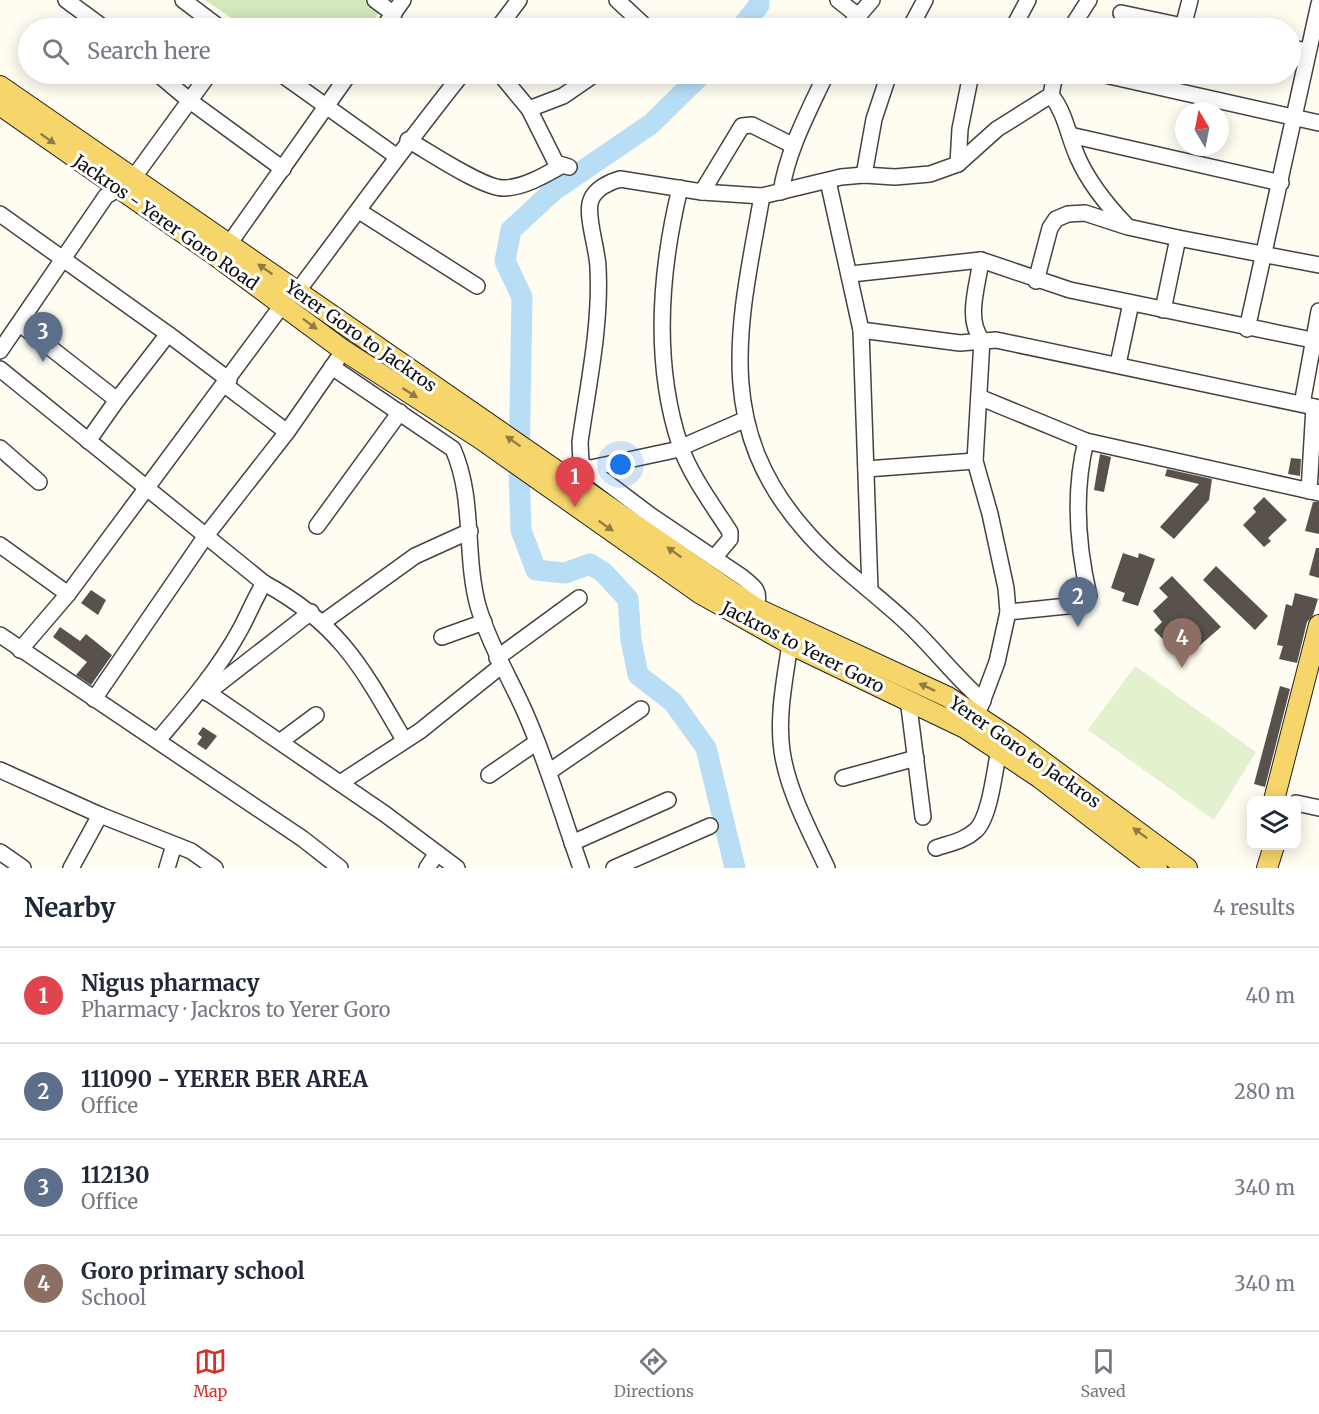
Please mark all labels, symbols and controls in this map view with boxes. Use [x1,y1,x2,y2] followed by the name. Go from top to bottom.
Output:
[18,18,1301,84] search box
[39,35,72,68] icon: search
[87,37,210,65] text: Search here
[1175,102,1229,156] north arrow
[39,133,55,145] one-way arrow
[68,149,263,295] street label: Jackros - Yerer Goro Road
[257,263,273,275] one-way arrow
[280,274,441,397] street label: Yerer Goro to Jackros
[24,312,63,362] pin: 3
[301,318,317,330] one-way arrow
[402,387,418,398] one-way arrow
[506,435,522,447] one-way arrow
[606,450,635,479] your location
[556,458,594,507] pin: 1
[597,520,613,532] one-way arrow
[666,547,682,558] one-way arrow
[1058,578,1098,627] pin: 2
[717,596,888,698] street label: Jackros to Yerer Goro
[1162,618,1202,668] pin: 4
[919,683,936,692] one-way arrow
[944,690,1105,813] street label: Yerer Goro to Jackros
[1247,796,1301,850] map controls
[1247,796,1301,850] button: layers
[1132,827,1148,839] one-way arrow
[24,891,116,924] text: Nearby
[1213,895,1295,920] text: 4 results
[81,969,260,997] text: Nigus pharmacy
[39,983,48,1008] text: 1
[1245,983,1295,1008] text: 40 m
[81,997,390,1022] text: Pharmacy · Jackros to Yerer Goro
[81,1065,368,1093] text: 111090 - YERER BER AREA
[38,1079,49,1104] text: 2
[1234,1079,1295,1104] text: 280 m
[81,1093,138,1118] text: Office
[81,1161,150,1189] text: 112130
[38,1175,49,1200] text: 3
[1234,1175,1295,1200] text: 340 m
[81,1189,138,1214] text: Office
[81,1257,305,1285] text: Goro primary school
[37,1271,50,1296] text: 4
[1234,1271,1295,1296] text: 340 m
[81,1285,146,1310] text: School
[193,1345,227,1401] tab: Map
[614,1345,694,1401] tab: Directions
[1080,1345,1126,1401] tab: Saved

